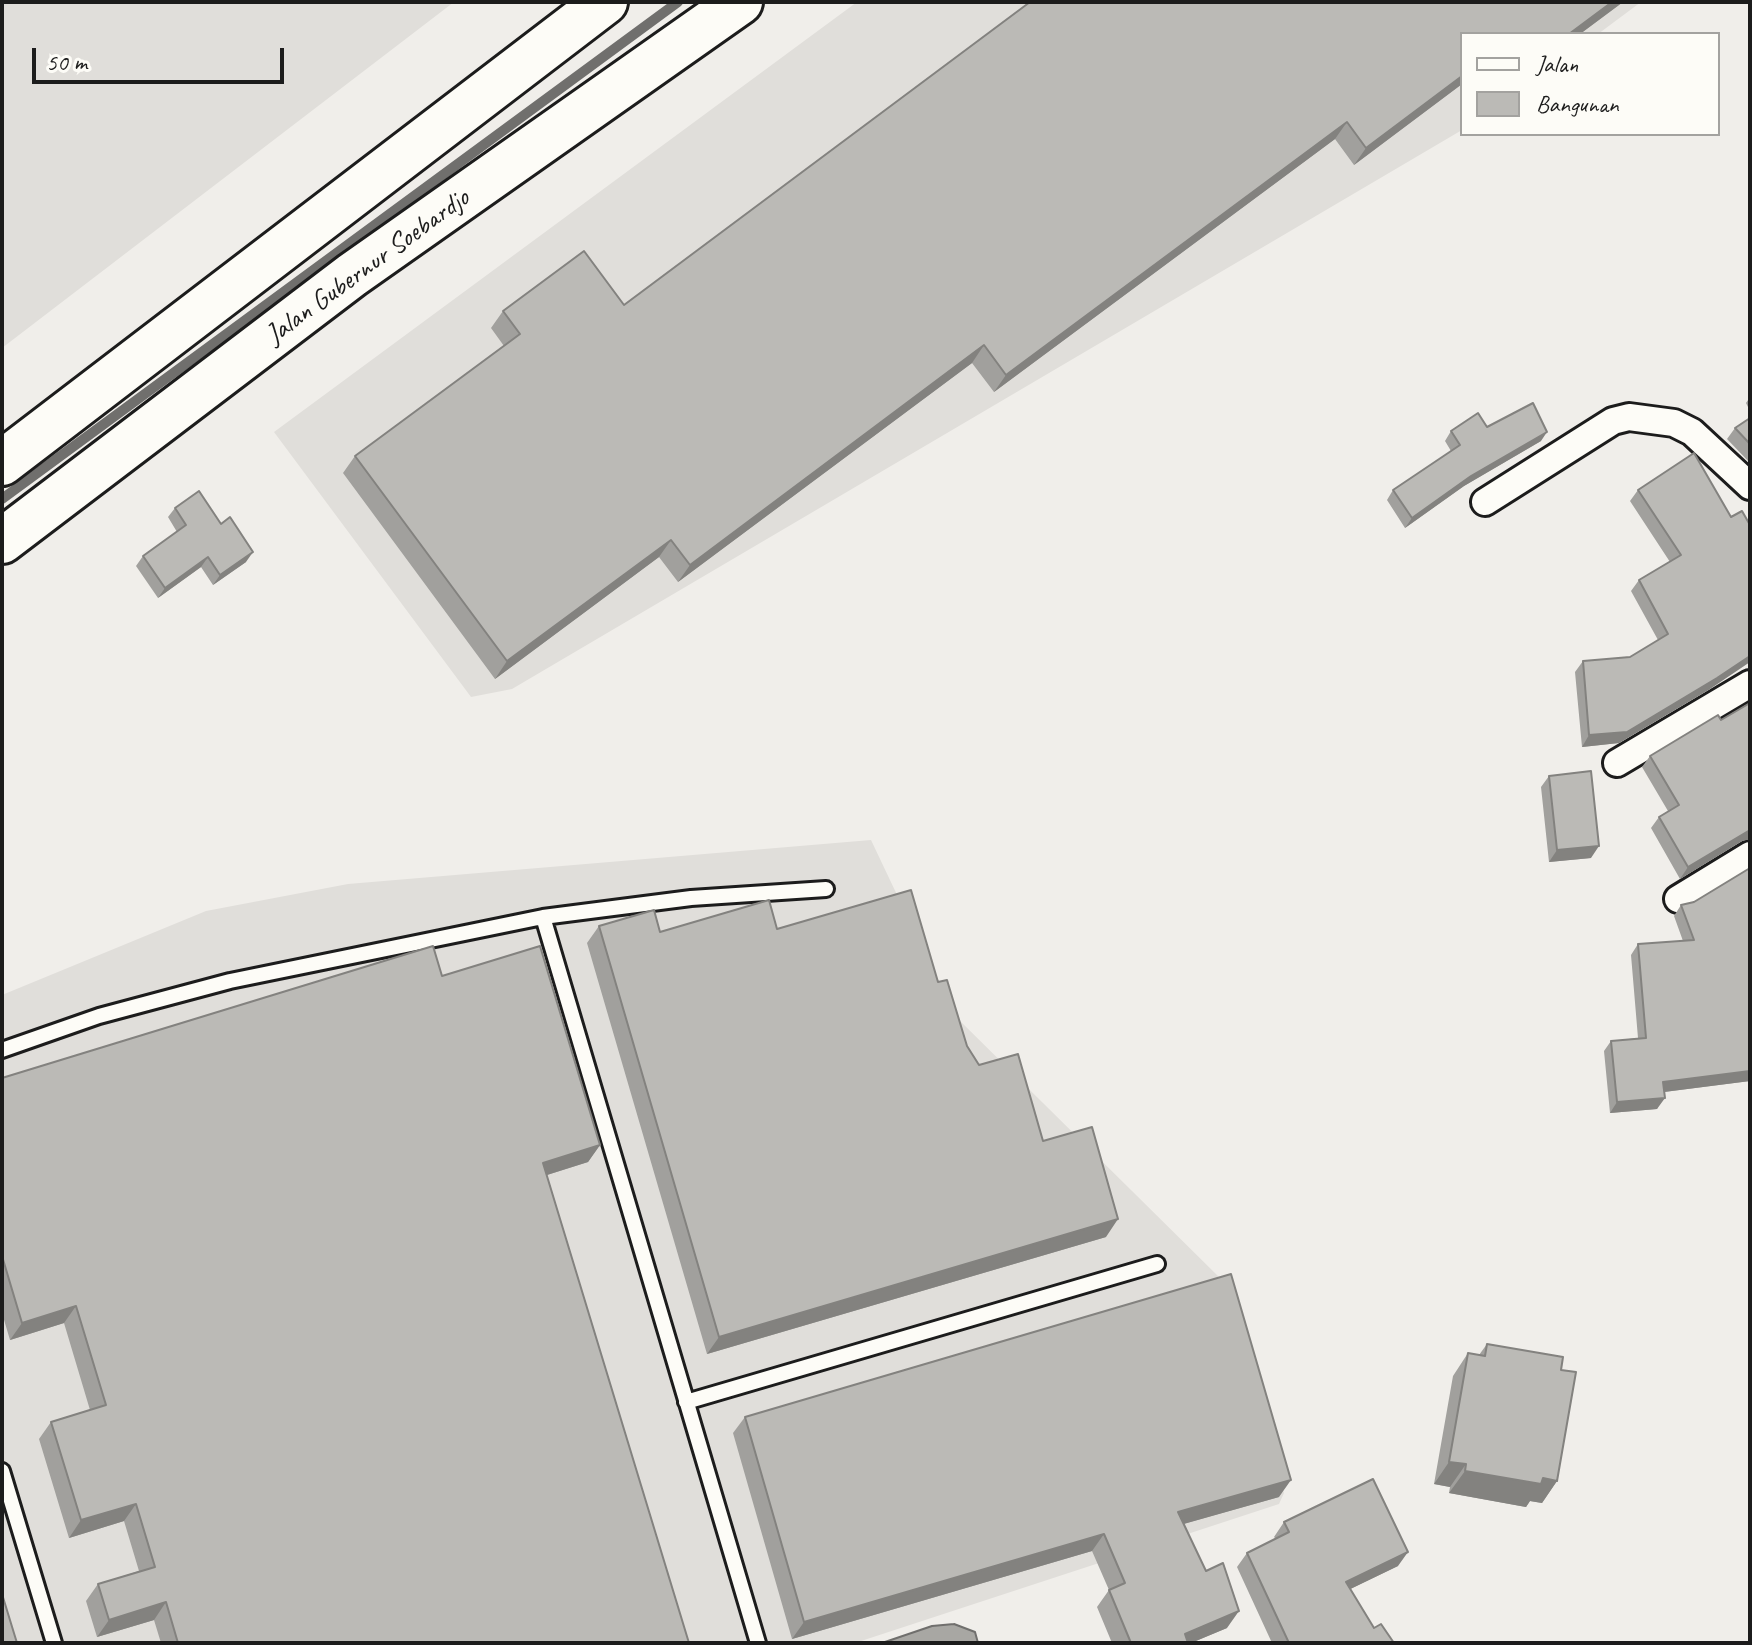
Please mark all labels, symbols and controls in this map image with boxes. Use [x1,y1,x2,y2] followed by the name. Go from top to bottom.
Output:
[36,32,288,82] scale bar
[1460,32,1720,136] legend
[46,47,87,77] text: 50 m
[1536,49,1578,79] text: Jalan
[1536,89,1619,119] text: Bangunan
[260,182,476,352] street label: Jalan Gubernur Soebardjo

